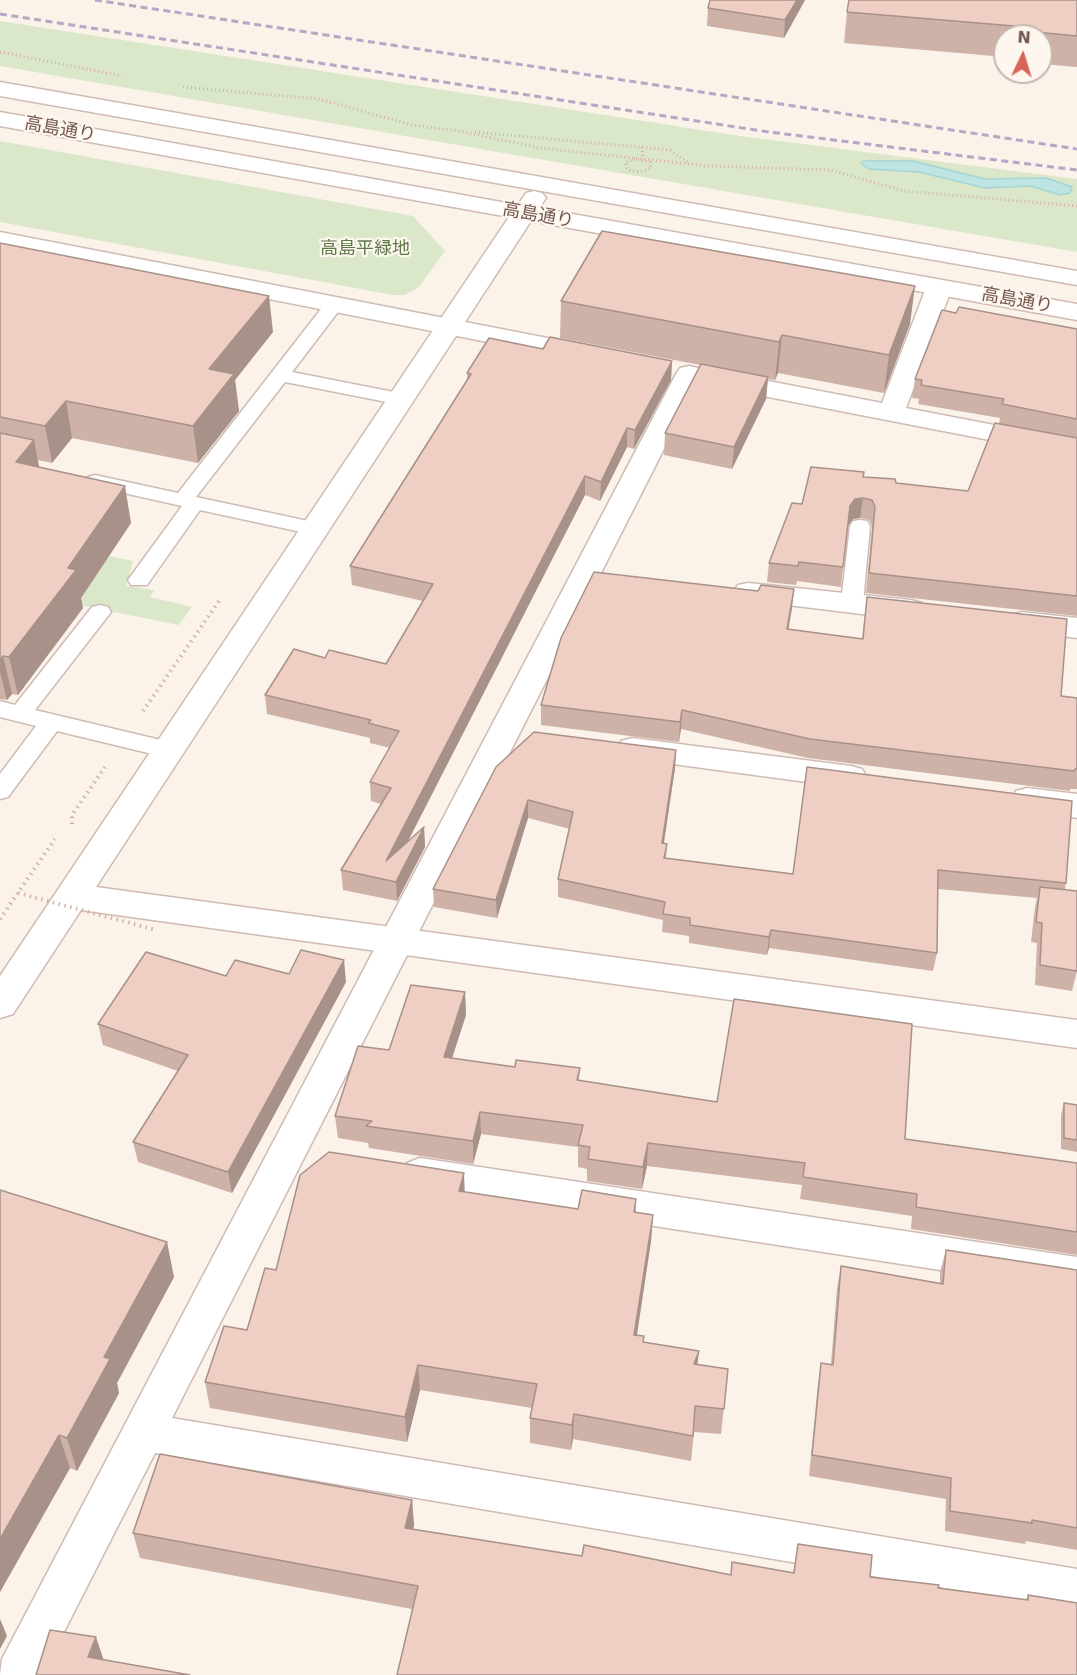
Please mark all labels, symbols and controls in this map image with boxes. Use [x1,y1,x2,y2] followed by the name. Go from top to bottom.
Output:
[993,24,1053,84] north arrow
[1017,28,1031,47] text: N
[23,113,97,147] street label: 高島通り
[501,199,575,233] street label: 高島通り
[320,238,410,260] park label: 高島平緑地
[980,284,1054,318] street label: 高島通り

